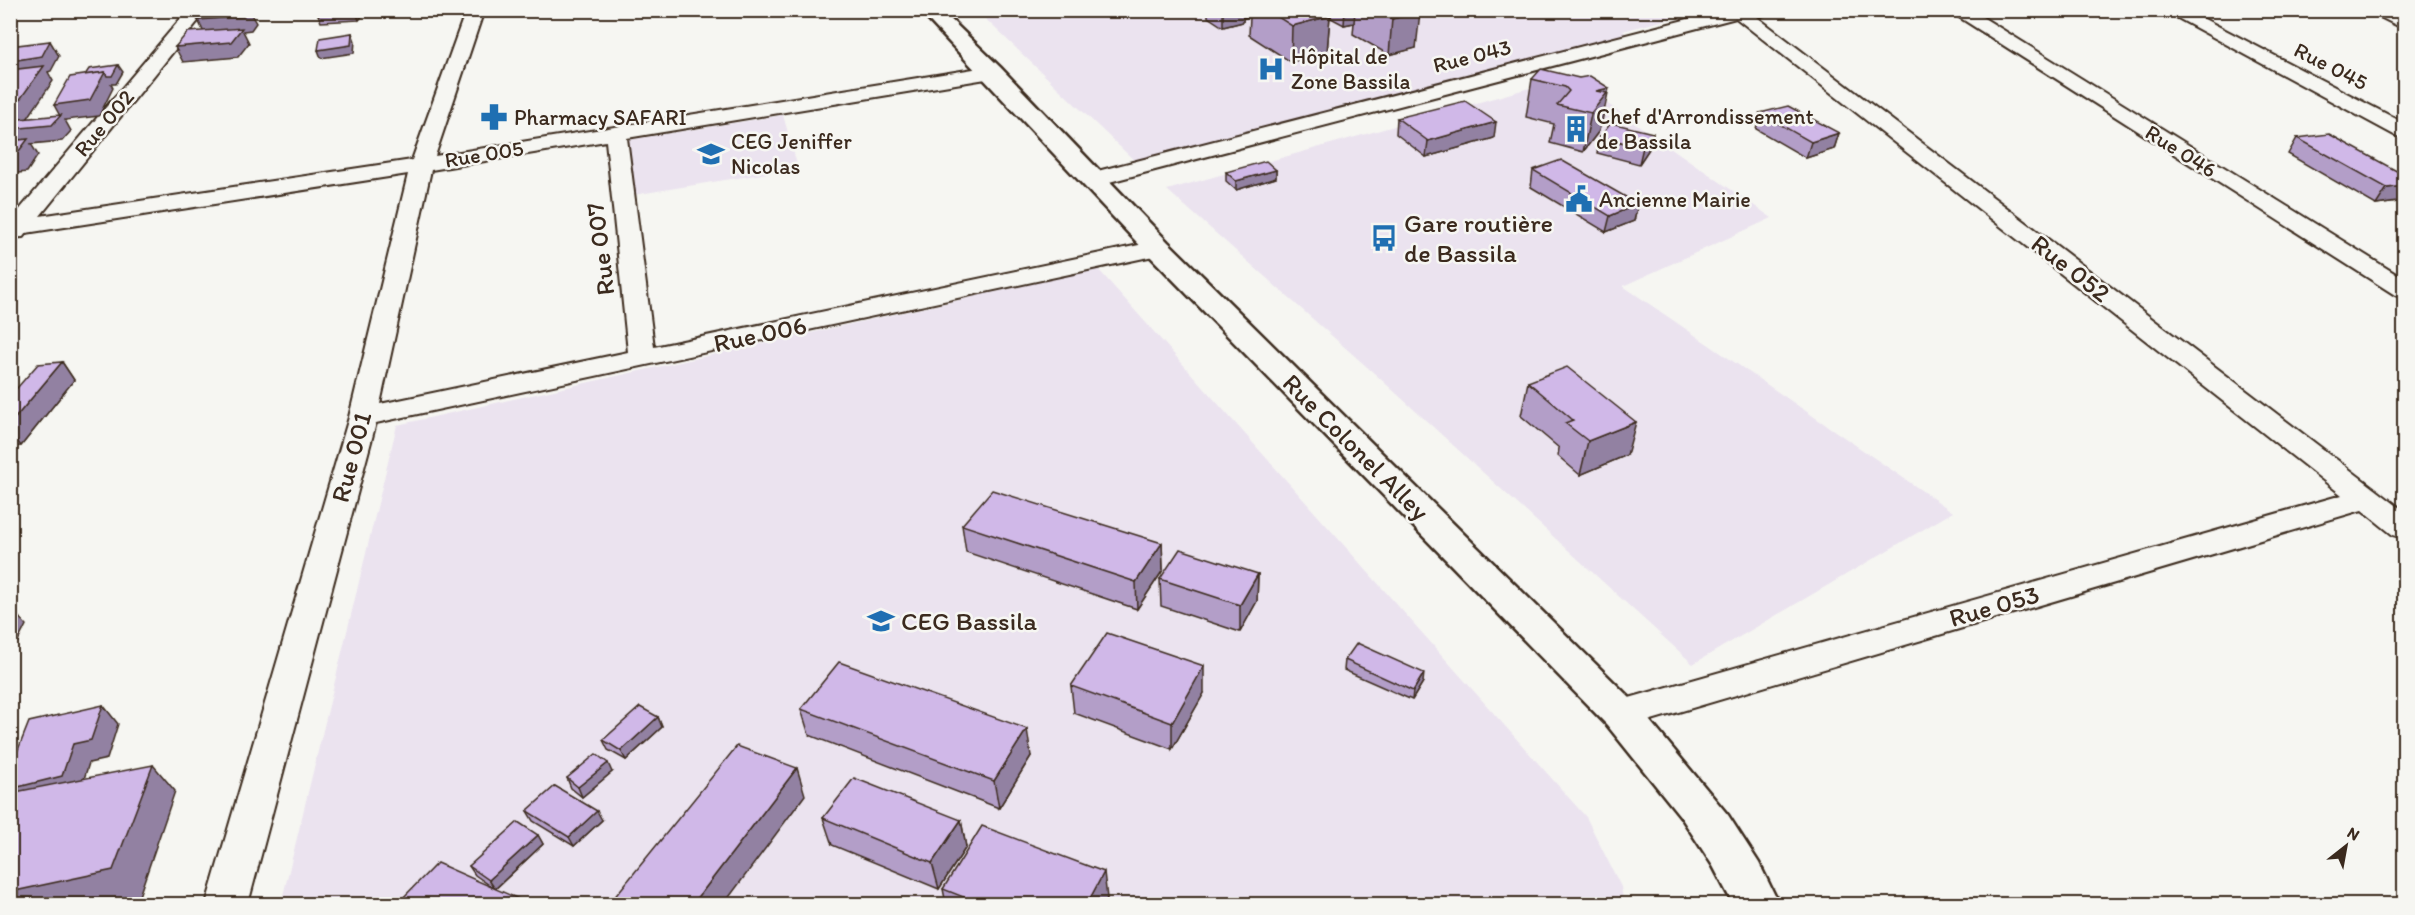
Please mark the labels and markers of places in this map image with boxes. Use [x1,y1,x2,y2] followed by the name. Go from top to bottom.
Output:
[1291,43,1410,95] place label: Hôpital de Zone Bassila
[1256,54,1286,84] hospital icon: Hôpital de Zone Bassila
[479,102,509,132] pharmacy icon: Pharmacy SAFARI
[1596,103,1814,155] place label: Chef d'Arrondissement de Bassila
[514,104,687,131] place label: Pharmacy SAFARI
[1561,114,1591,144] building icon: Chef d'Arrondissement de Bassila
[731,128,852,180] place label: CEG Jeniffer Nicolas
[696,139,726,169] school or university icon: CEG Jeniffer Nicolas
[1564,184,1594,214] public building icon: Ancienne Mairie
[1599,186,1751,213] place label: Ancienne Mairie
[1404,207,1553,269] place label: Gare routière de Bassila
[1369,223,1399,253] bus stop icon: Gare routière de Bassila
[901,605,1038,637] place label: CEG Bassila
[866,606,896,636] school or university icon: CEG Bassila

